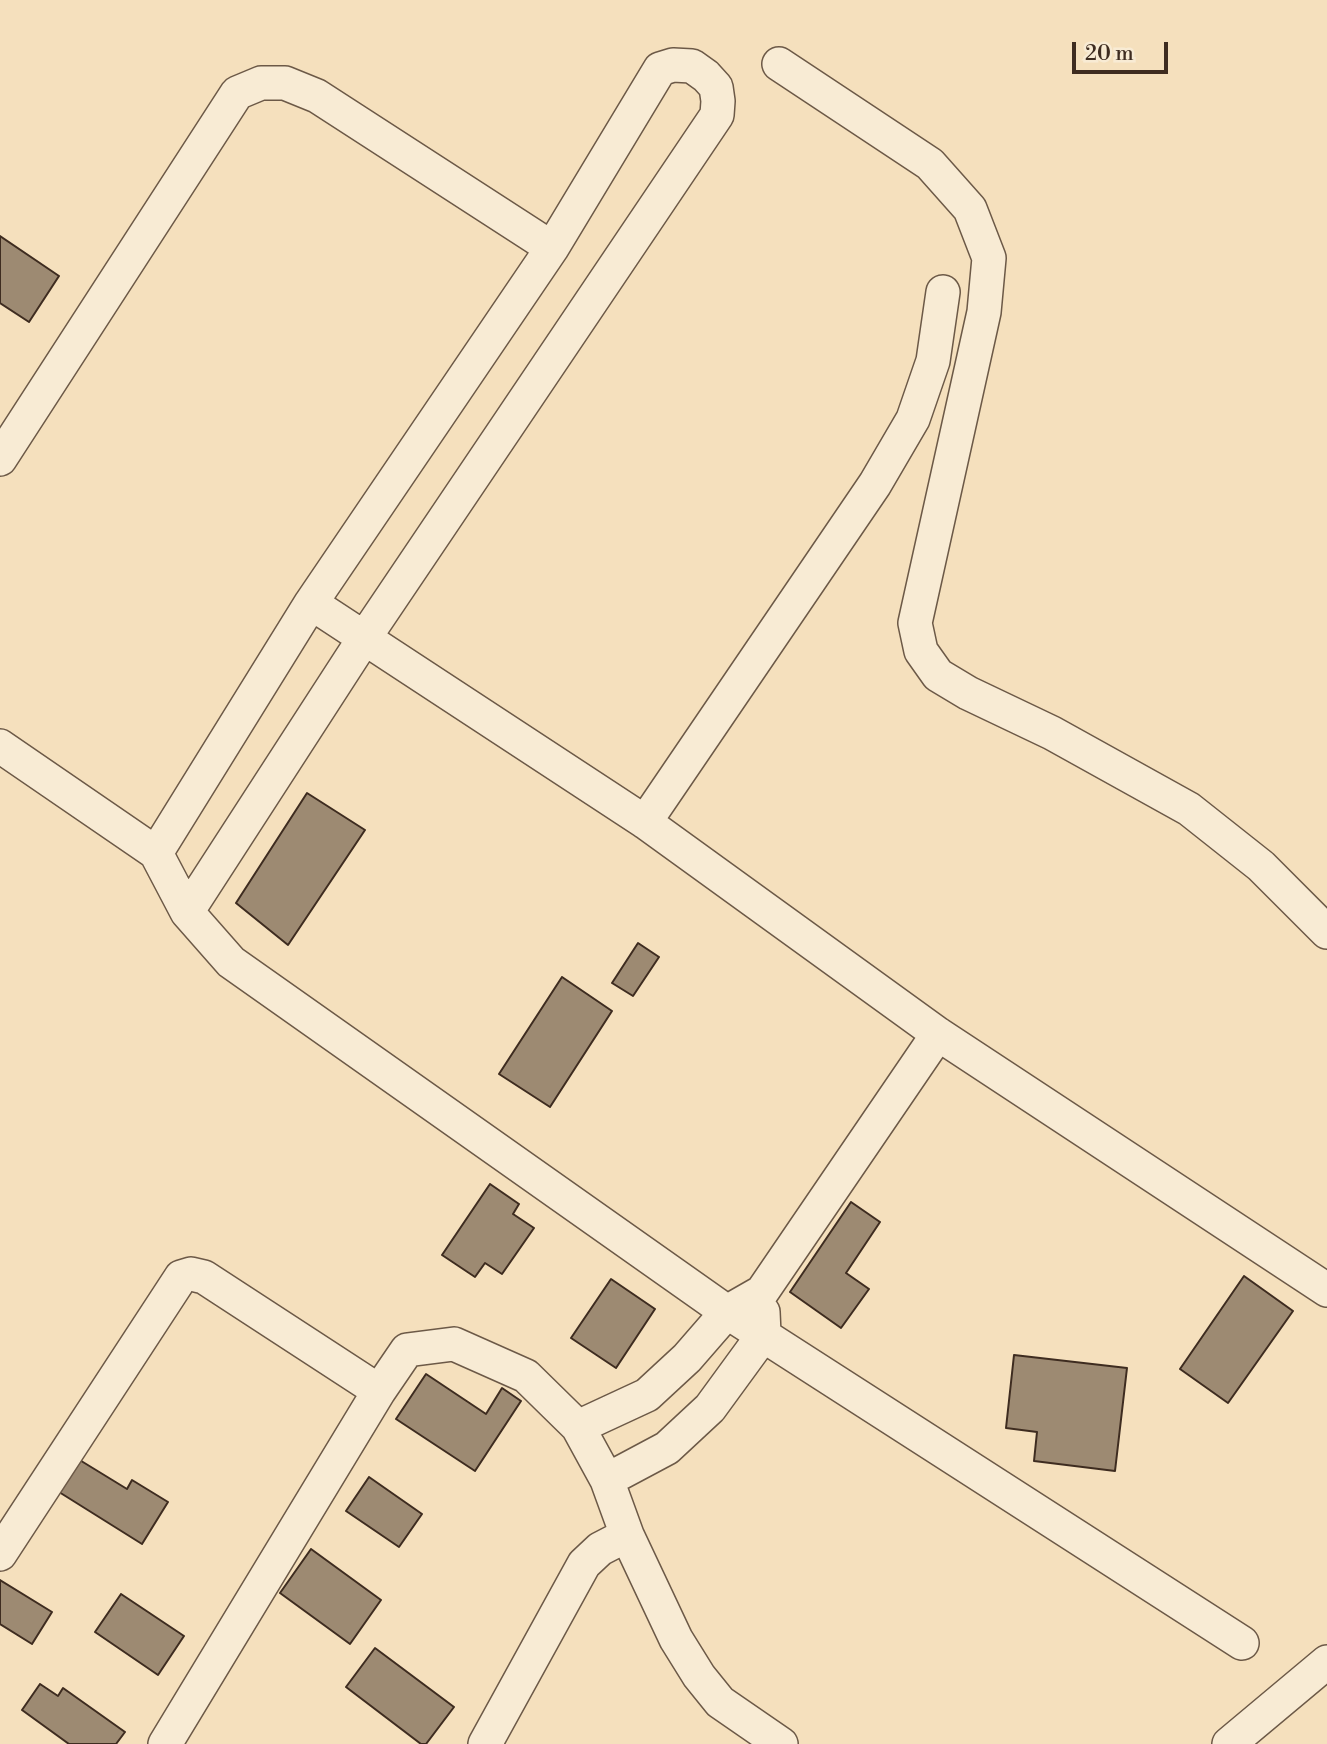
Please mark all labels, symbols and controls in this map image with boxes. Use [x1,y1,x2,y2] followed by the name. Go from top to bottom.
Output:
[1075,28,1171,72] scale bar
[1085,41,1134,67] text: 20 m

